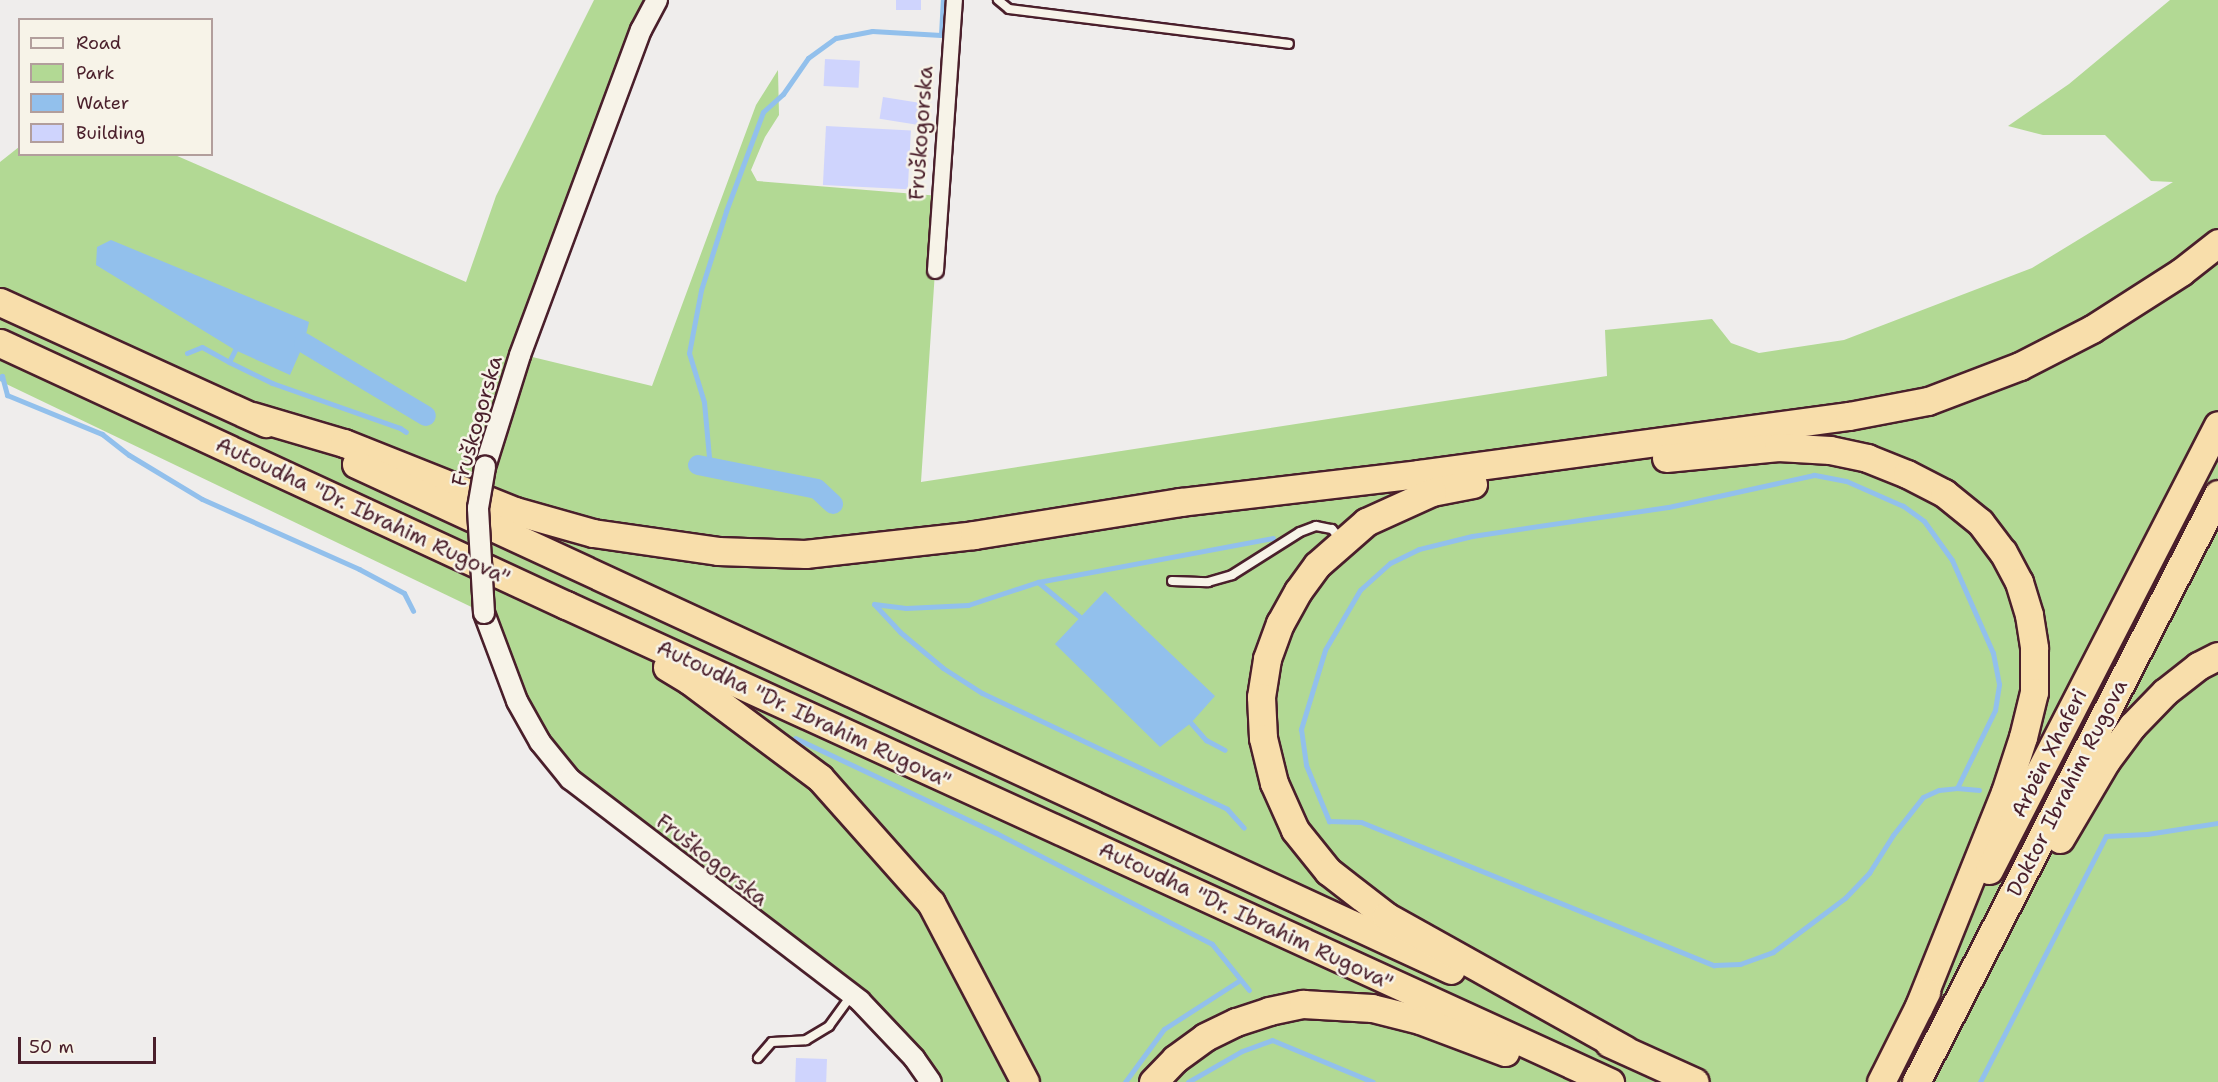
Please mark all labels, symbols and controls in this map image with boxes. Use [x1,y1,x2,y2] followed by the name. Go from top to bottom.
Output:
[18,18,213,156] legend
[76,31,121,55] text: Road
[76,61,115,85] text: Park
[904,65,938,201] street label: Fruškogorska
[76,91,129,115] text: Water
[76,121,145,145] text: Building
[446,353,508,489] street label: Fruškogorska
[212,432,514,590] street label: Autoudha "Dr. Ibrahim Rugova"
[653,635,955,793] street label: Autoudha "Dr. Ibrahim Rugova"
[2001,675,2133,901] street label: Doktor Ibrahim Rugova
[2006,684,2092,822] street label: Arbën Xhaferi
[651,809,773,911] street label: Fruškogorska
[1095,837,1397,995] street label: Autoudha "Dr. Ibrahim Rugova"
[21,1025,159,1063] scale bar
[29,1035,74,1059] text: 50 m

